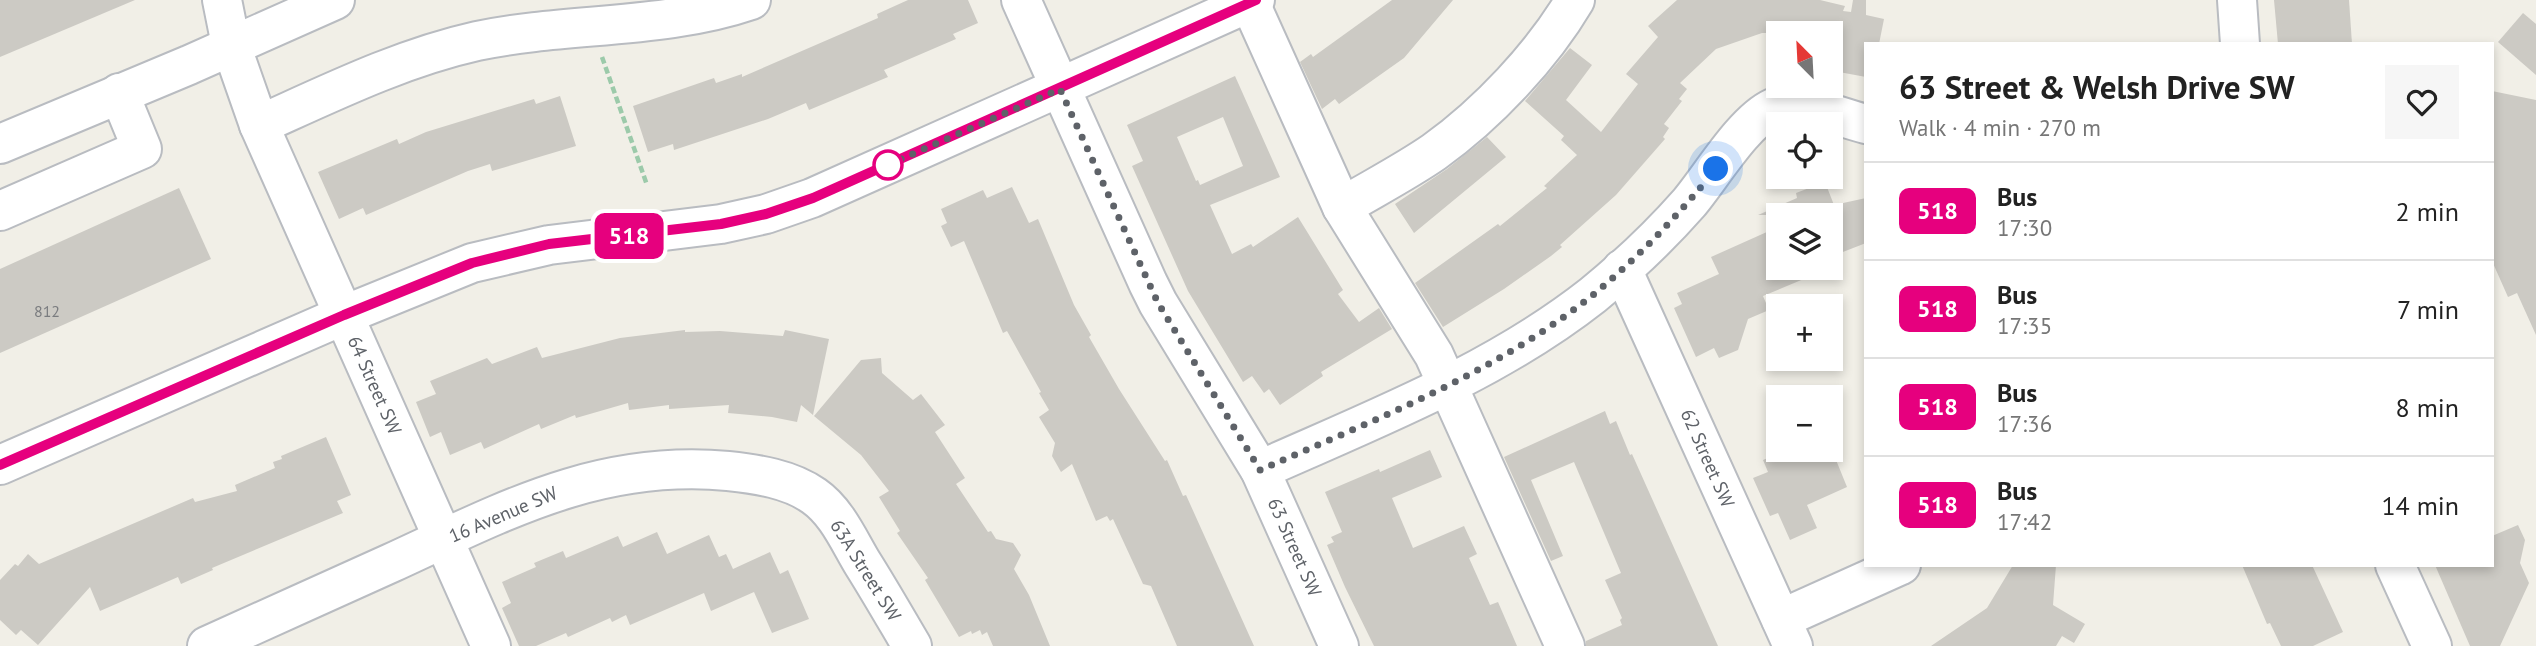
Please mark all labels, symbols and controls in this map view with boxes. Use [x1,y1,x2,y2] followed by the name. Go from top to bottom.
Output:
[1766,21,1843,98] north arrow
[1766,21,1843,462] map controls
[1899,65,2295,108] text: 63 Street & Welsh Drive SW
[2385,65,2459,139] button: heart
[1766,112,1843,189] button: locate
[1899,113,2101,142] text: Walk · 4 min · 270 m
[873,150,903,180] unlabelled marker
[1698,151,1733,186] your location
[1997,180,2037,213] text: Bus
[1917,195,1958,226] text: 518
[2396,195,2459,228] text: 2 min
[1766,203,1843,280] button: layers
[589,213,669,259] line badge: 518
[1997,213,2052,242] text: 17:30
[609,220,649,251] text: 518
[1997,278,2037,311] text: Bus
[1917,293,1958,324] text: 518
[2397,293,2459,326] text: 7 min
[1766,294,1843,371] button: +
[34,301,60,321] house number: 812
[1997,311,2052,340] text: 17:35
[343,332,407,438] street label: 64 Street SW
[1997,376,2037,409] text: Bus
[1766,385,1843,462] button: −
[1917,391,1958,422] text: 518
[2396,391,2459,424] text: 8 min
[1676,405,1740,511] street label: 62 Street SW
[1997,409,2052,438] text: 17:36
[1997,474,2037,507] text: Bus
[445,480,561,548] street label: 16 Avenue SW
[1917,489,1958,520] text: 518
[2381,489,2459,522] text: 14 min
[1263,494,1327,600] street label: 63 Street SW
[1997,507,2052,536] text: 17:42
[825,515,907,626] street label: 63A Street SW

